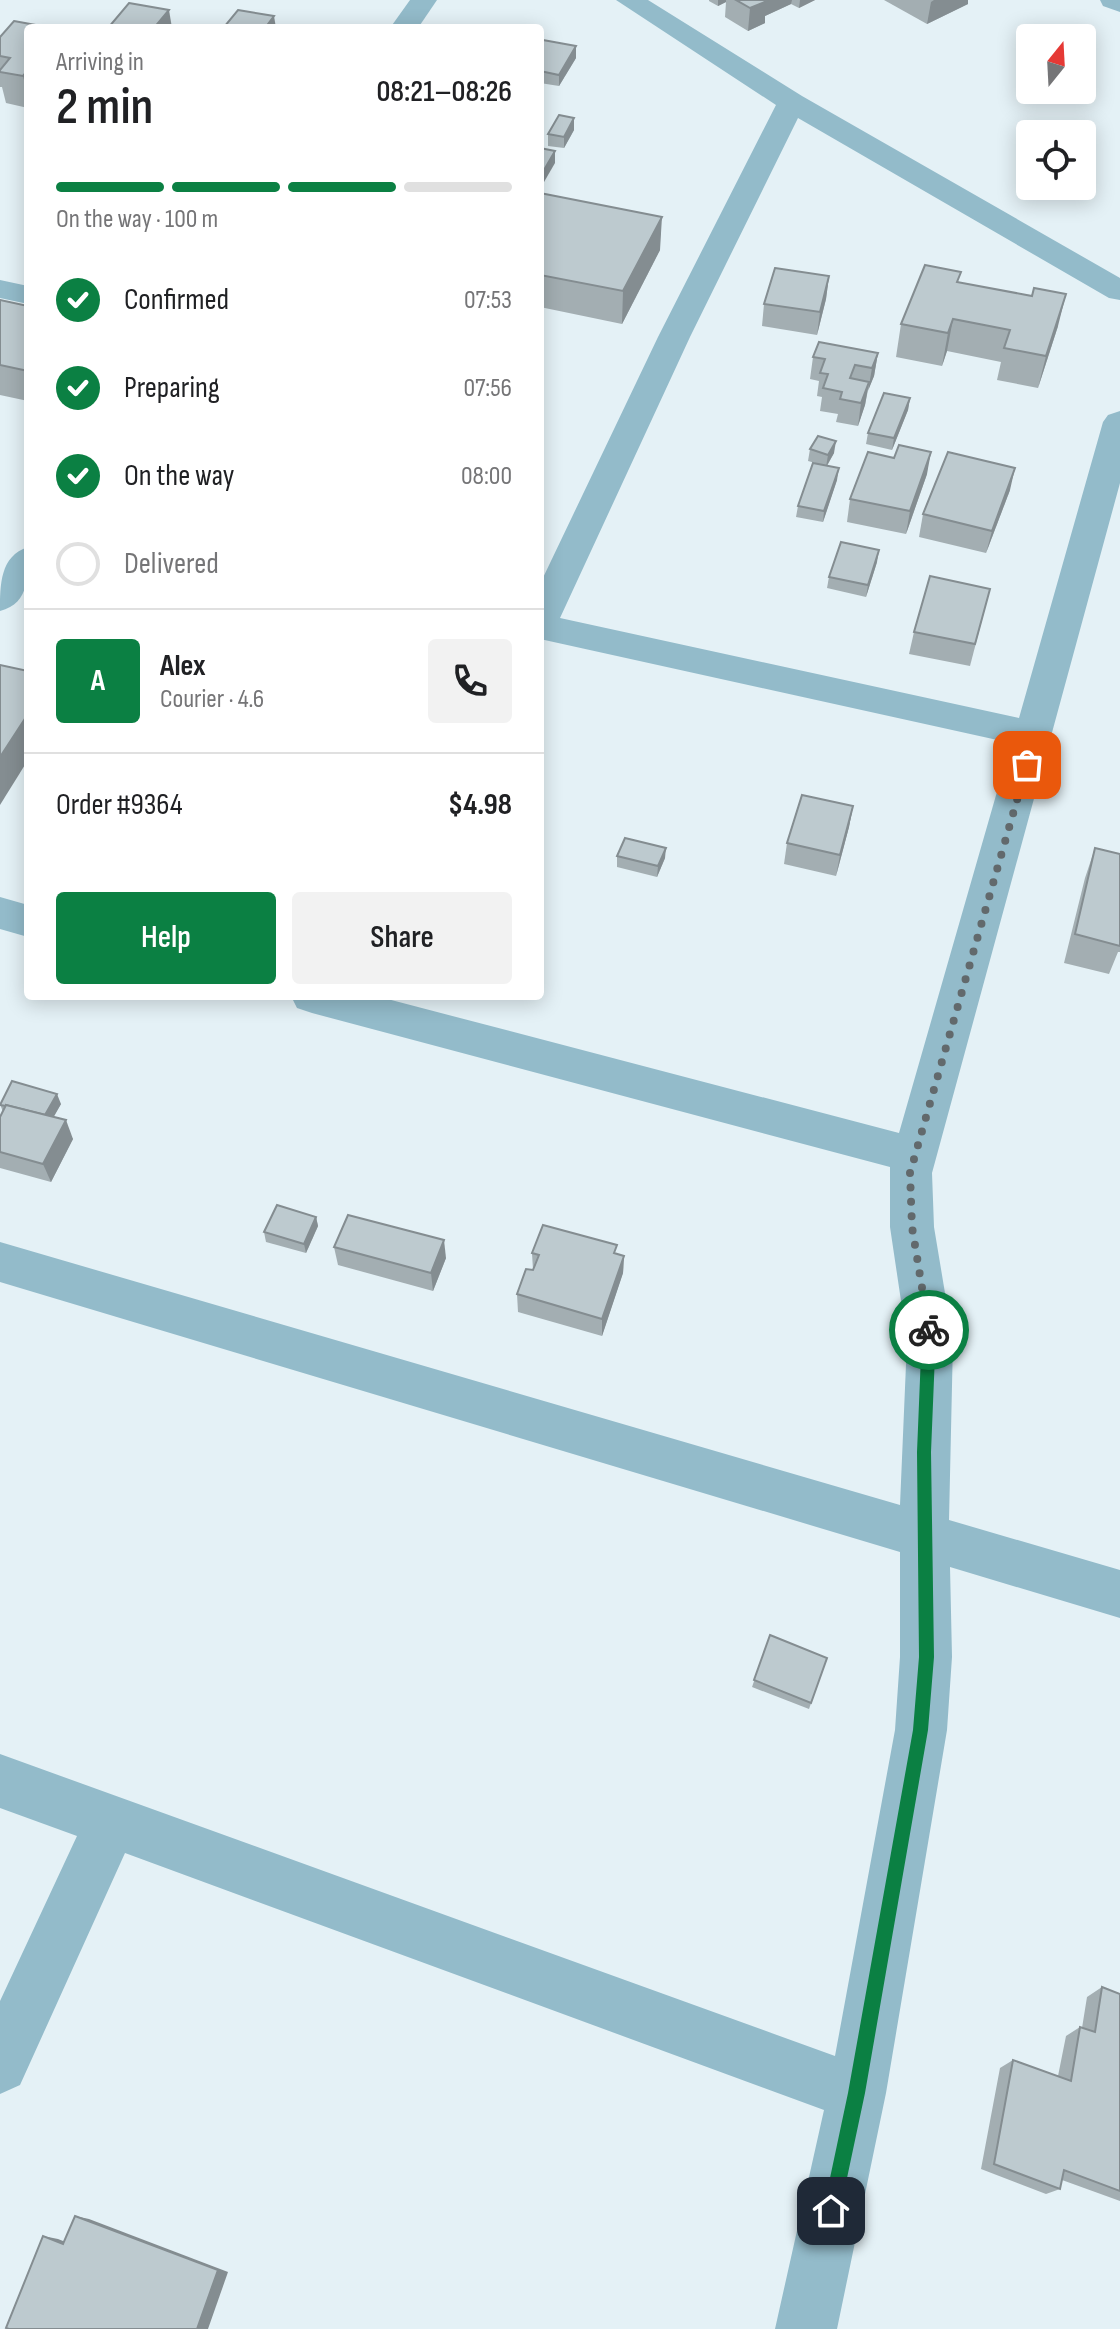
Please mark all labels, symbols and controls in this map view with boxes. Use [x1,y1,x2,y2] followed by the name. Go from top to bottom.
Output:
[1016,24,1096,104] north arrow
[1016,24,1096,200] map controls
[56,47,144,78] text: Arriving in
[376,74,512,110] text: 08:21–08:26
[56,76,153,139] text: 2 min
[1016,120,1096,200] button: locate
[56,204,218,235] text: On the way · 100 m
[56,278,100,322] icon: check
[124,282,229,318] text: Confirmed
[464,285,512,316] text: 07:53
[56,366,100,410] icon: check
[124,370,220,406] text: Preparing
[464,373,512,404] text: 07:56
[56,454,100,498] icon: check
[124,458,234,494] text: On the way
[461,461,512,492] text: 08:00
[124,546,219,582] text: Delivered
[428,639,512,723] button: phone
[160,648,206,684] text: Alex
[91,663,105,699] text: A
[160,684,264,715] text: Courier · 4.6
[993,731,1061,799] pin
[1005,743,1049,787] icon: bag
[56,787,183,823] text: Order #9364
[448,787,512,823] text: $4.98
[56,892,276,984] button: Help
[292,892,512,984] button: Share
[889,1290,969,1370] courier
[907,1308,951,1352] icon: bike
[797,2177,865,2245] pin
[809,2189,853,2233] icon: home

